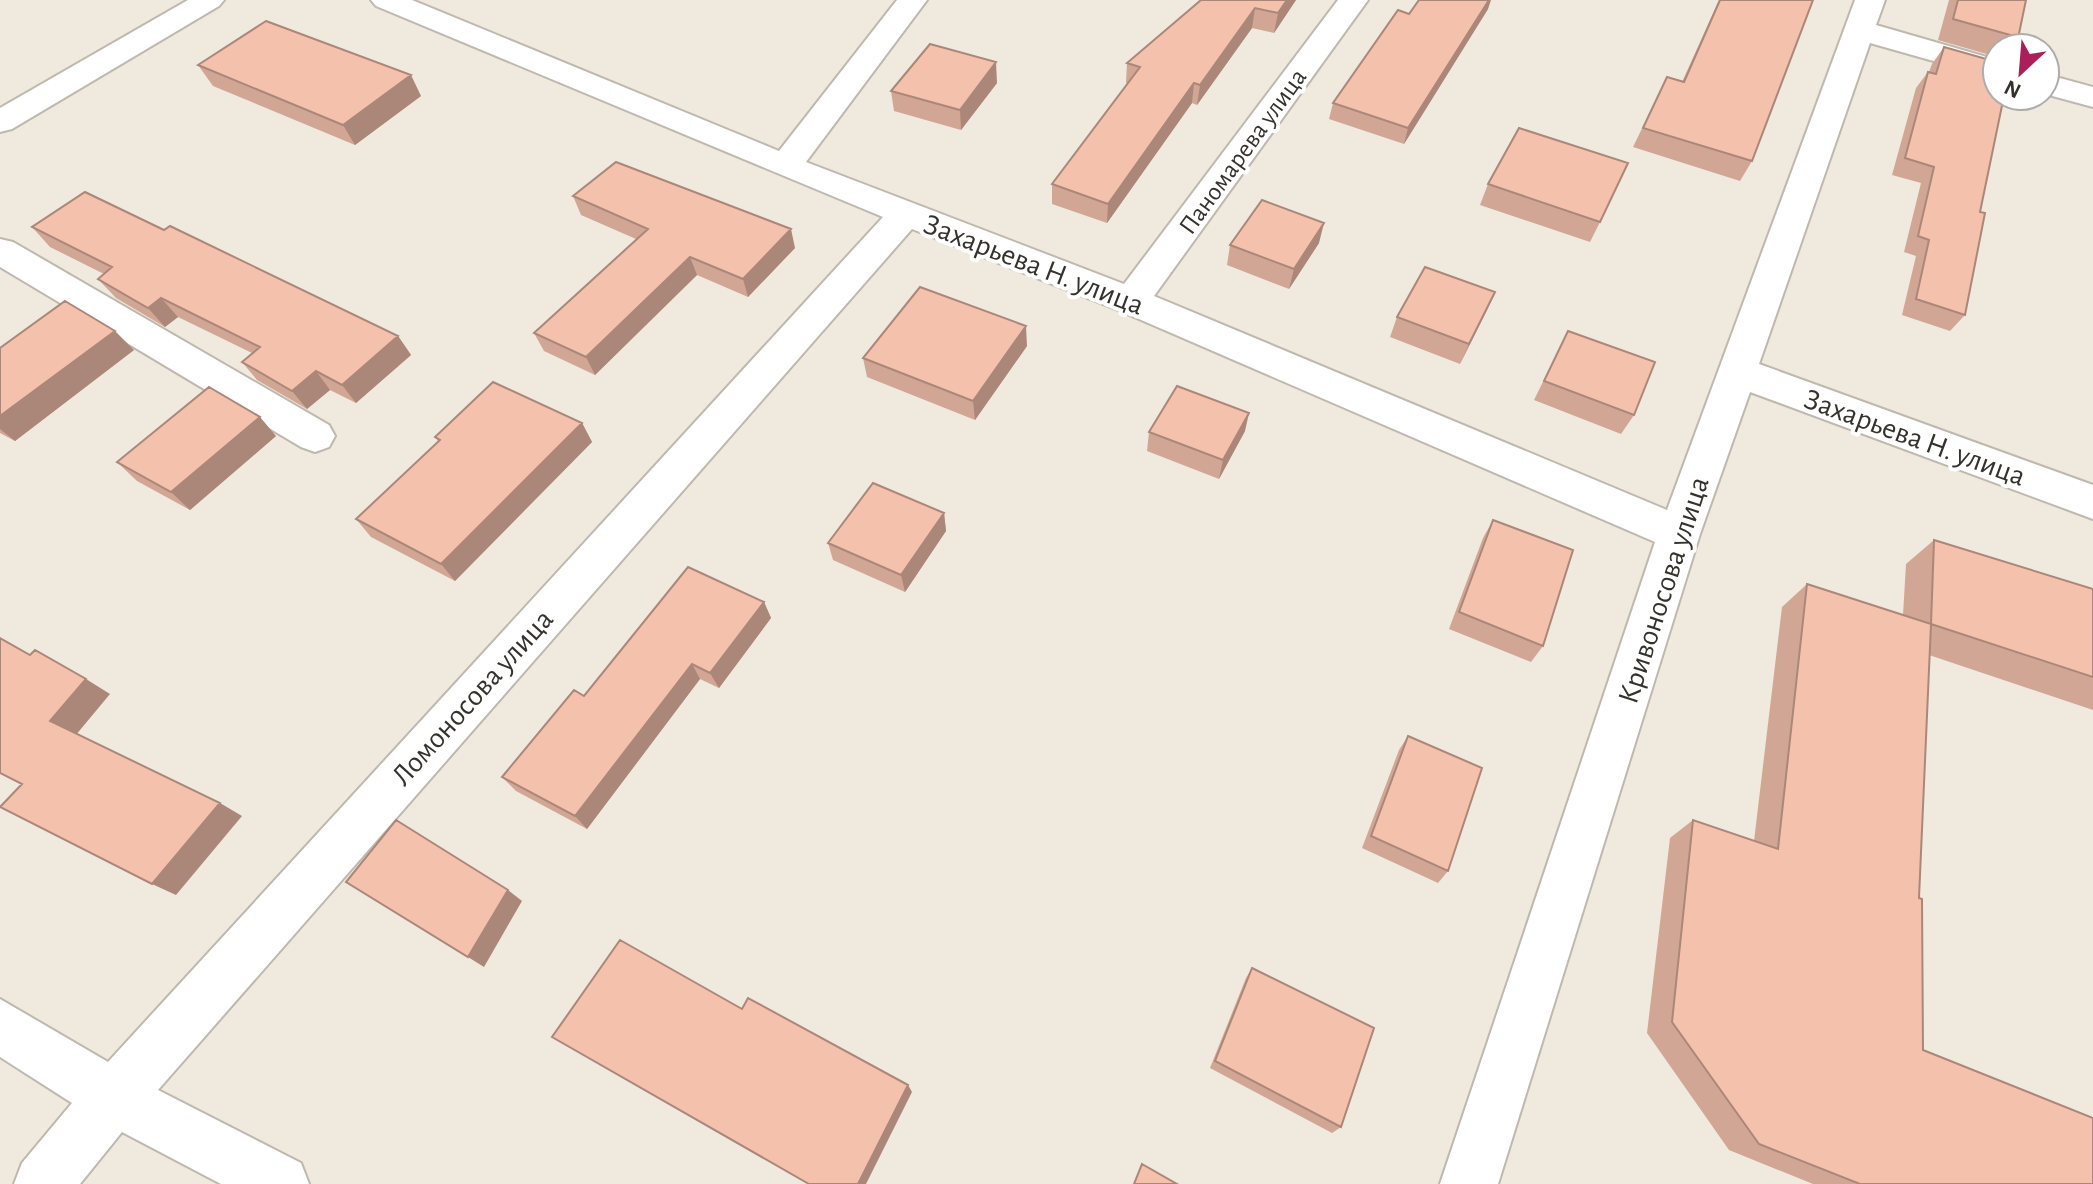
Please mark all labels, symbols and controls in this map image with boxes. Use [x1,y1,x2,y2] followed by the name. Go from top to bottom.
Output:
[1981,32,2061,112] north arrow
[1174,64,1311,239] street label: Паномарева улица
[2001,76,2024,102] text: N
[919,209,1148,321] street label: Захарьева Н. улица
[1800,384,2029,492] street label: Захарьева Н. улица
[1613,473,1715,707] street label: Кривоносова улица
[386,604,559,791] street label: Ломоносова улица

